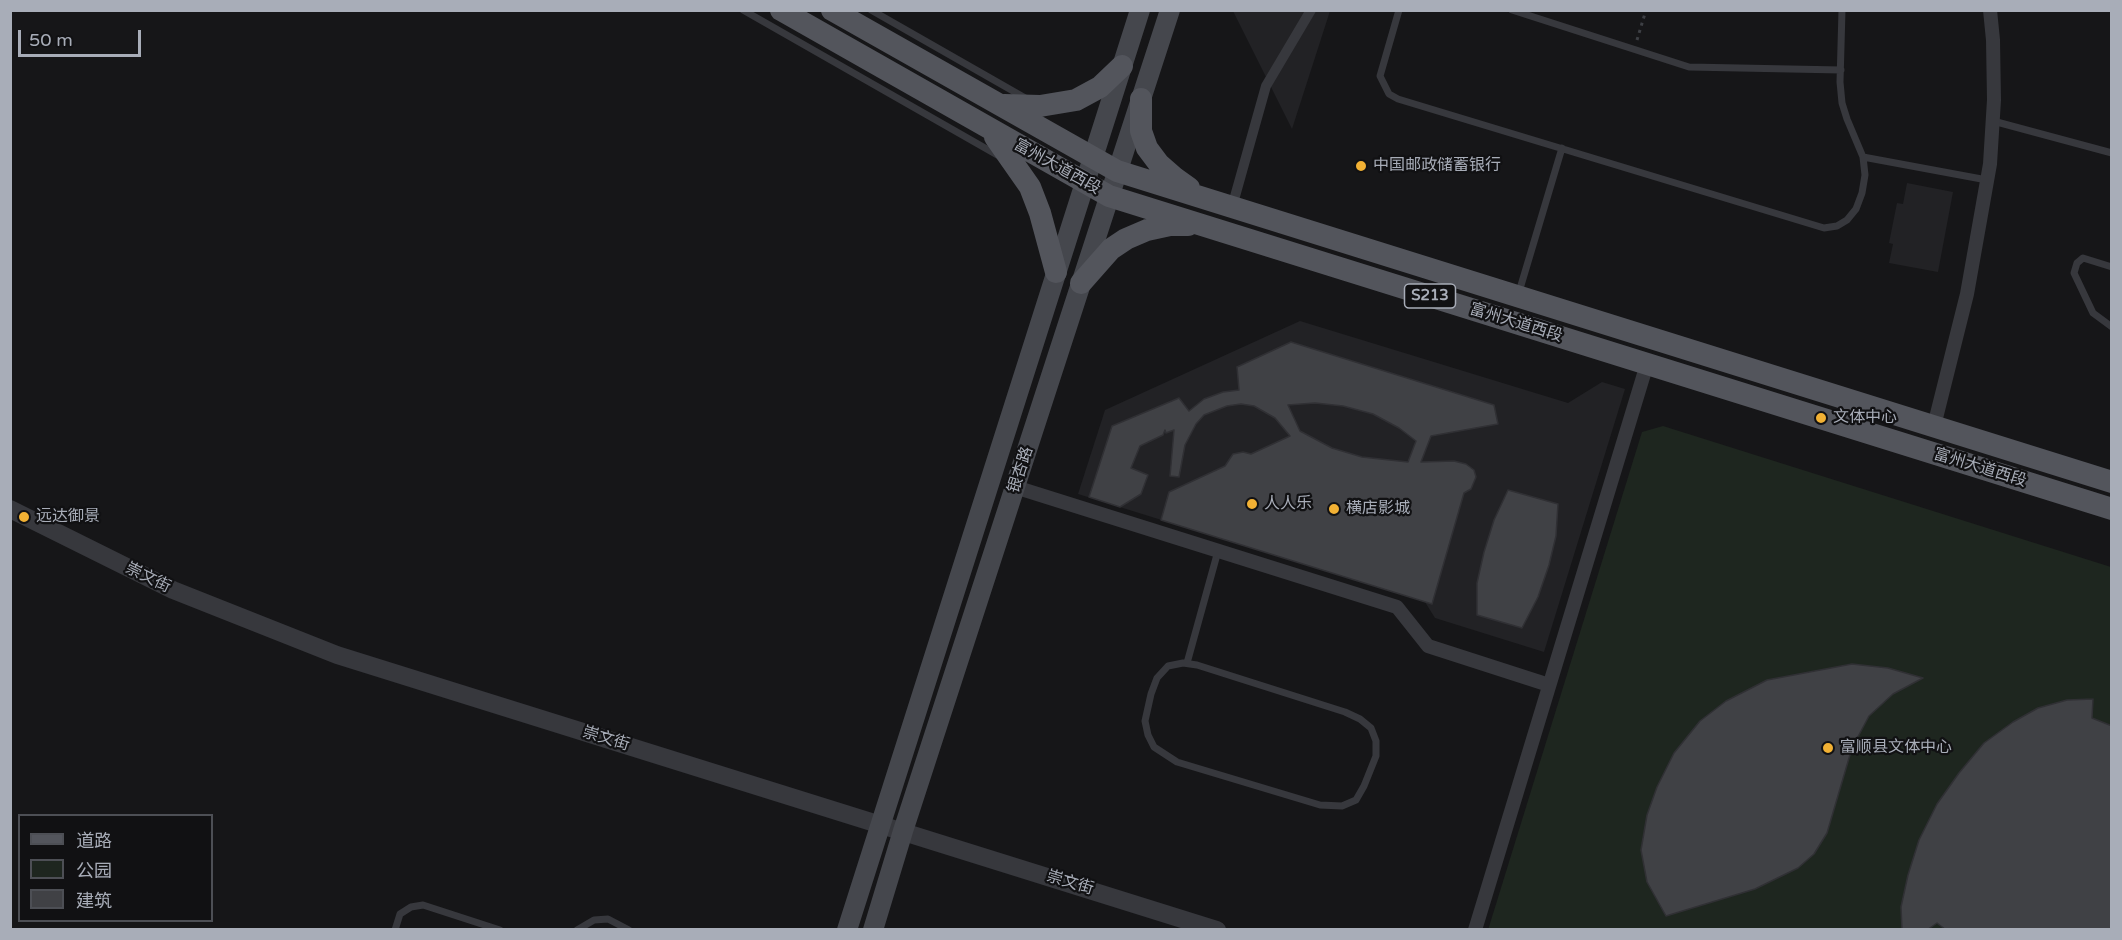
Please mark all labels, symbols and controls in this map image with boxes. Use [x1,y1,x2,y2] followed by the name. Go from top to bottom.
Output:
[21,18,144,56] scale bar
[29,29,73,51] text: 50 m
[1010,135,1104,199] street label: 富州大道西段
[1373,156,1501,176] place label: 中国邮政储蓄银行
[1354,159,1368,173] marker: 中国邮政储蓄银行
[1404,284,1456,308] road number: S213
[1467,300,1565,346] street label: 富州大道西段
[1833,408,1897,428] place label: 文体中心
[1814,411,1828,425] marker: 文体中心
[1004,444,1038,496] street label: 银杏路
[1931,445,2029,491] street label: 富州大道西段
[1264,494,1312,514] place label: 人人乐
[1245,497,1259,511] marker: 人人乐
[1346,499,1410,519] place label: 横店影城
[1327,502,1341,516] marker: 横店影城
[36,507,100,527] place label: 远达御景
[17,510,31,524] marker: 远达御景
[122,559,174,597] street label: 崇文街
[580,723,632,755] street label: 崇文街
[1840,738,1952,758] place label: 富顺县文体中心
[1821,741,1835,755] marker: 富顺县文体中心
[18,814,213,922] legend
[76,830,112,852] text: 道路
[76,860,112,882] text: 公园
[1044,867,1096,899] street label: 崇文街
[76,890,112,912] text: 建筑

